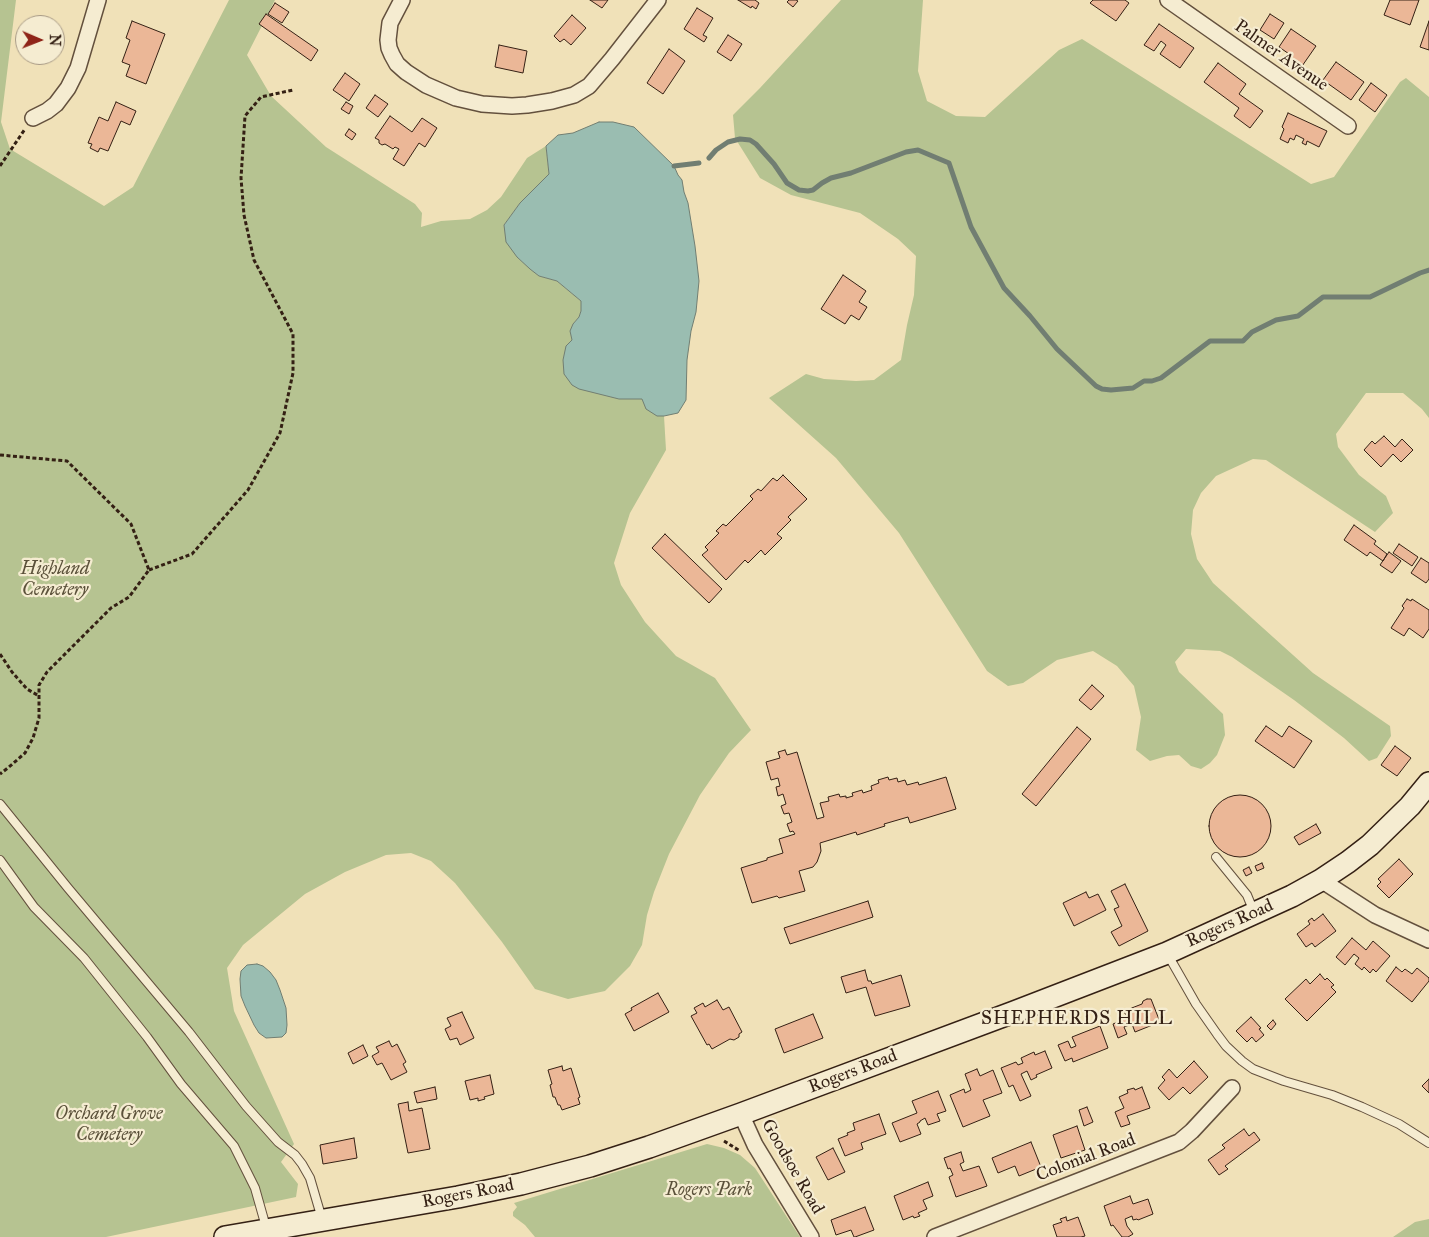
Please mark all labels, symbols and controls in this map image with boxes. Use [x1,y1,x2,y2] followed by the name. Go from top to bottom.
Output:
[15,15,65,65] north arrow
[1230,16,1332,96] street label: Palmer Avenue
[46,34,63,46] text: N
[21,559,89,602] park label: Highland Cemetery
[1183,895,1277,953] street label: Rogers Road
[979,1008,1175,1030] district label: SHEPHERDS HILL
[806,1045,900,1099] street label: Rogers Road
[55,1104,163,1146] park label: Orchard Grove Cemetery
[756,1116,828,1218] street label: Goodsoe Road
[1033,1129,1139,1187] street label: Colonial Road
[420,1175,516,1213] street label: Rogers Road
[666,1180,752,1202] park label: Rogers Park

